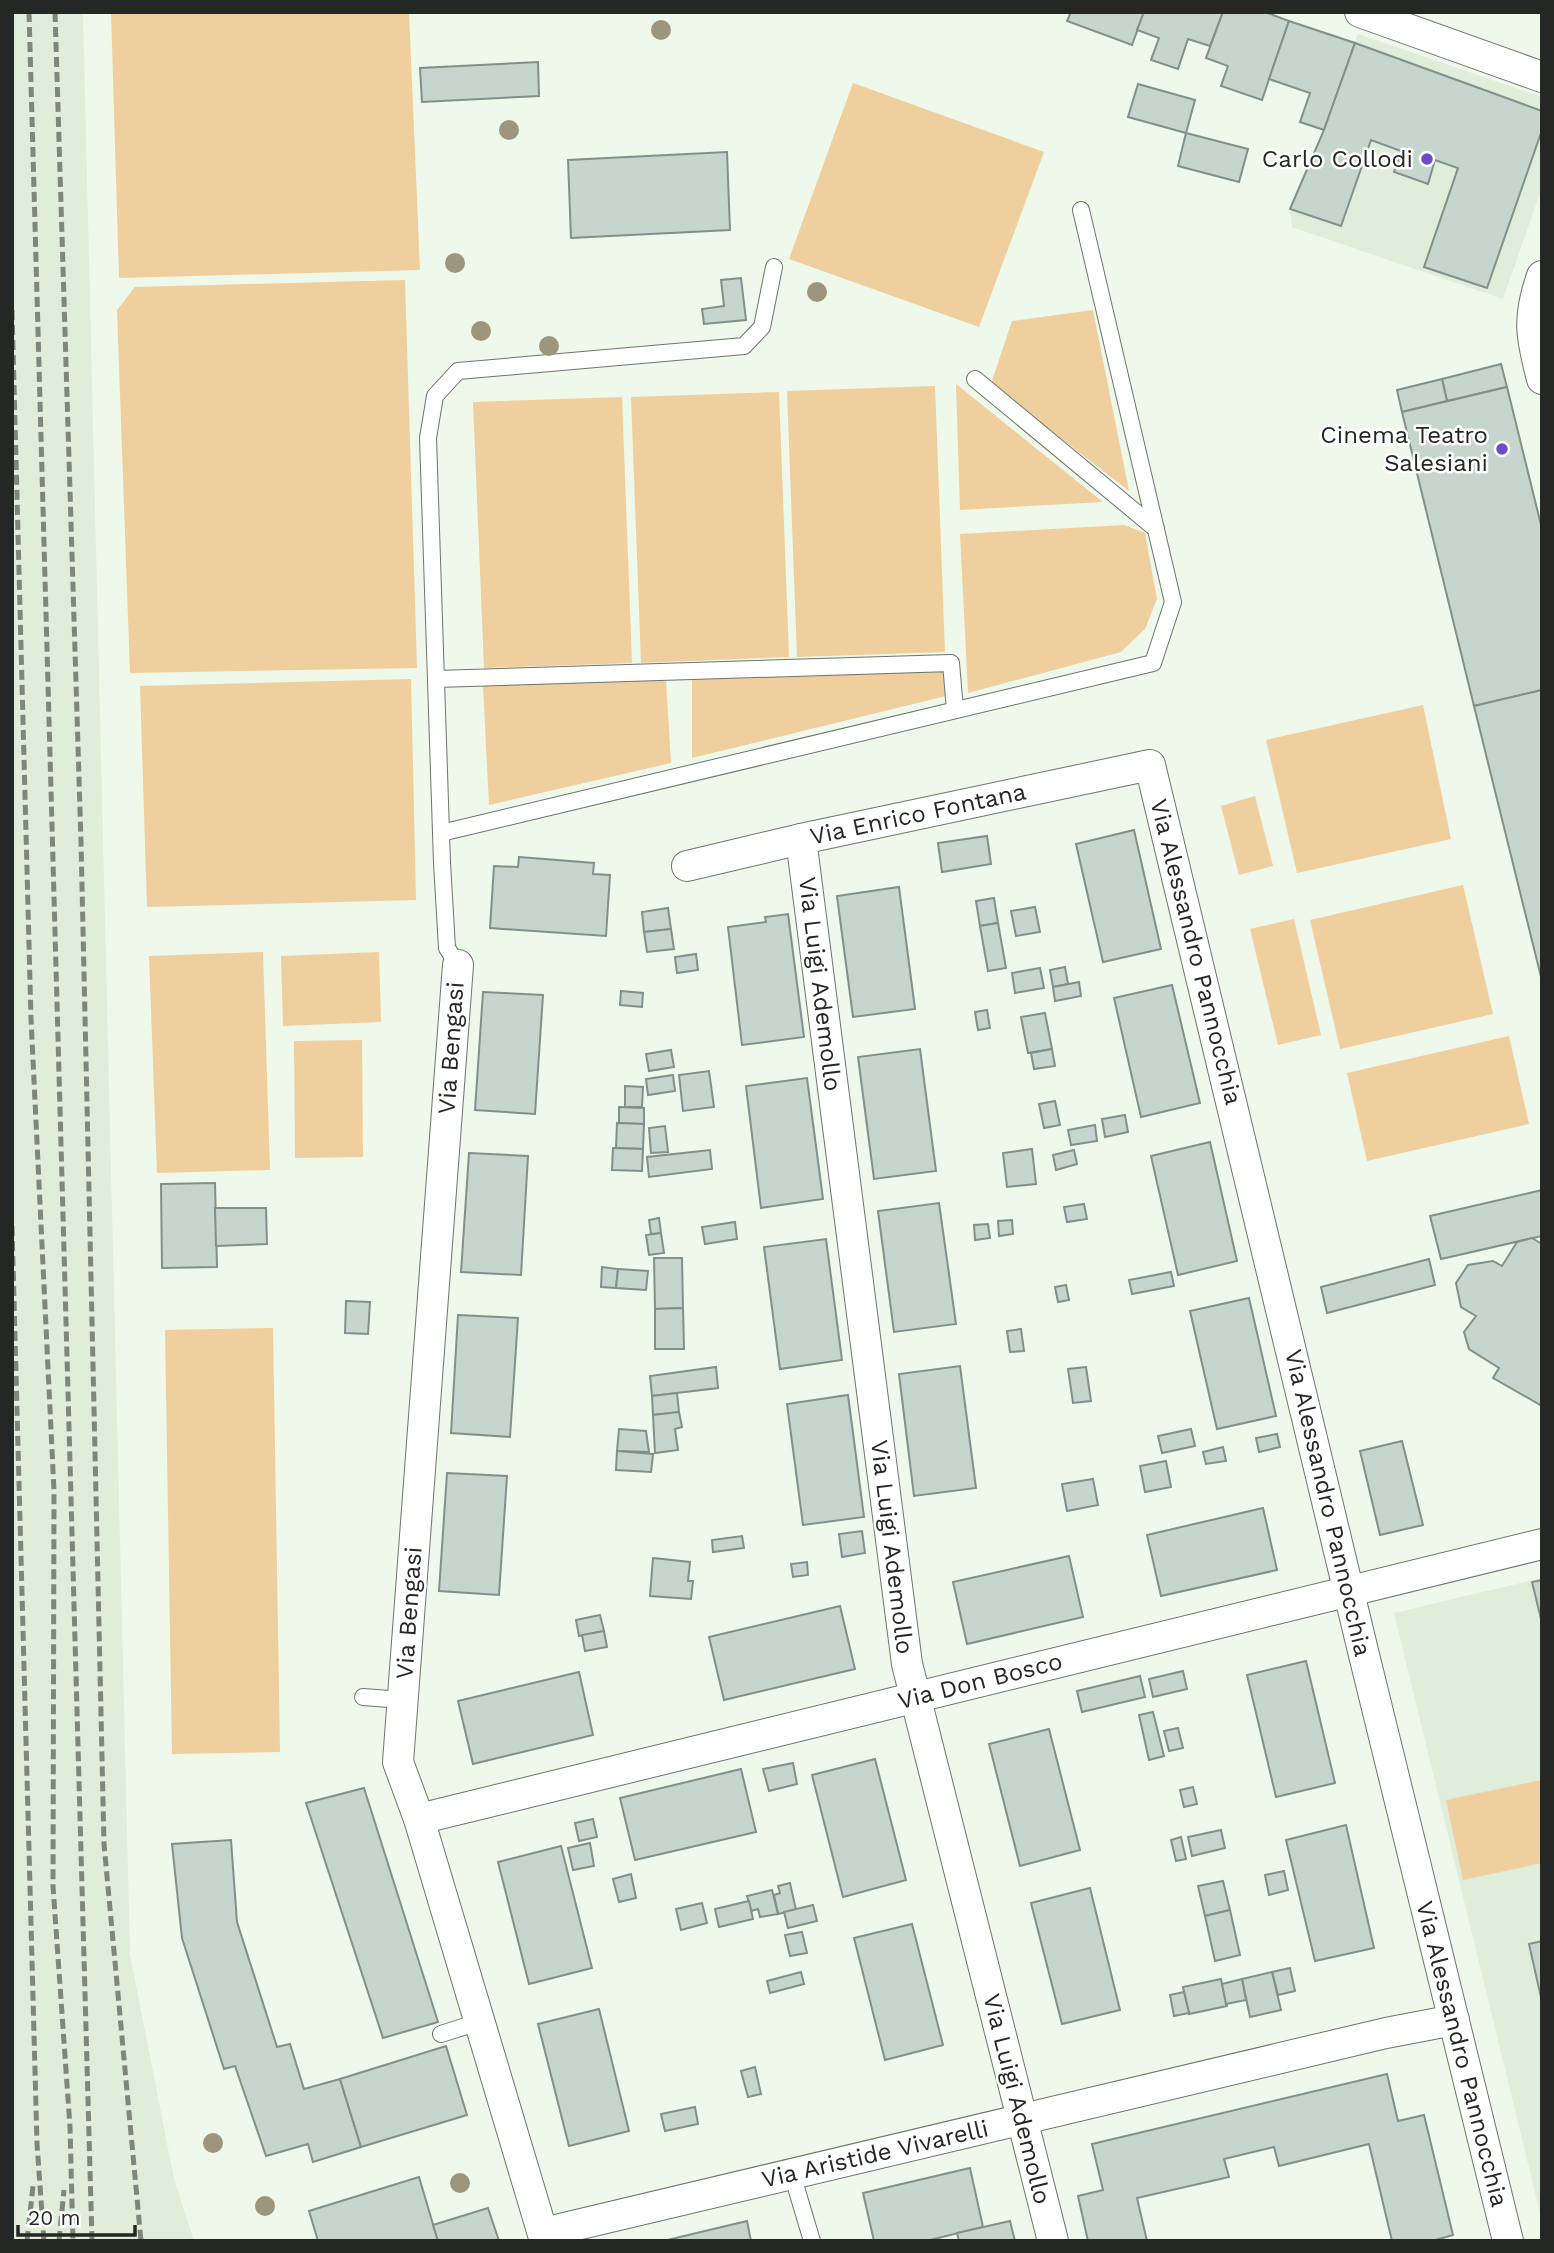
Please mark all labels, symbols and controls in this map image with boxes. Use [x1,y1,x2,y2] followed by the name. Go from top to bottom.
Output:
[1262,145,1413,173] place label: Carlo Collodi
[1419,151,1435,167] marker: Carlo Collodi
[1320,421,1488,477] place label: Cinema Teatro Salesiani
[1494,441,1510,457] marker: Cinema Teatro Salesiani
[807,777,1029,851] street label: Via Enrico Fontana
[1144,796,1248,1108] street label: Via Alessandro Pannocchia
[793,875,847,1093] street label: Via Luigi Ademollo
[432,981,470,1115] street label: Via Bengasi
[1279,1347,1377,1659] street label: Via Alessandro Pannocchia
[865,1438,919,1656] street label: Via Luigi Ademollo
[390,1546,428,1680] street label: Via Bengasi
[895,1647,1065,1715] street label: Via Don Bosco
[1410,1898,1514,2210] street label: Via Alessandro Pannocchia
[977,1991,1057,2207] street label: Via Luigi Ademollo
[759,2114,991,2194] street label: Via Aristide Vivarelli
[18,2194,135,2238] scale bar
[28,2205,80,2230] text: 20 m

